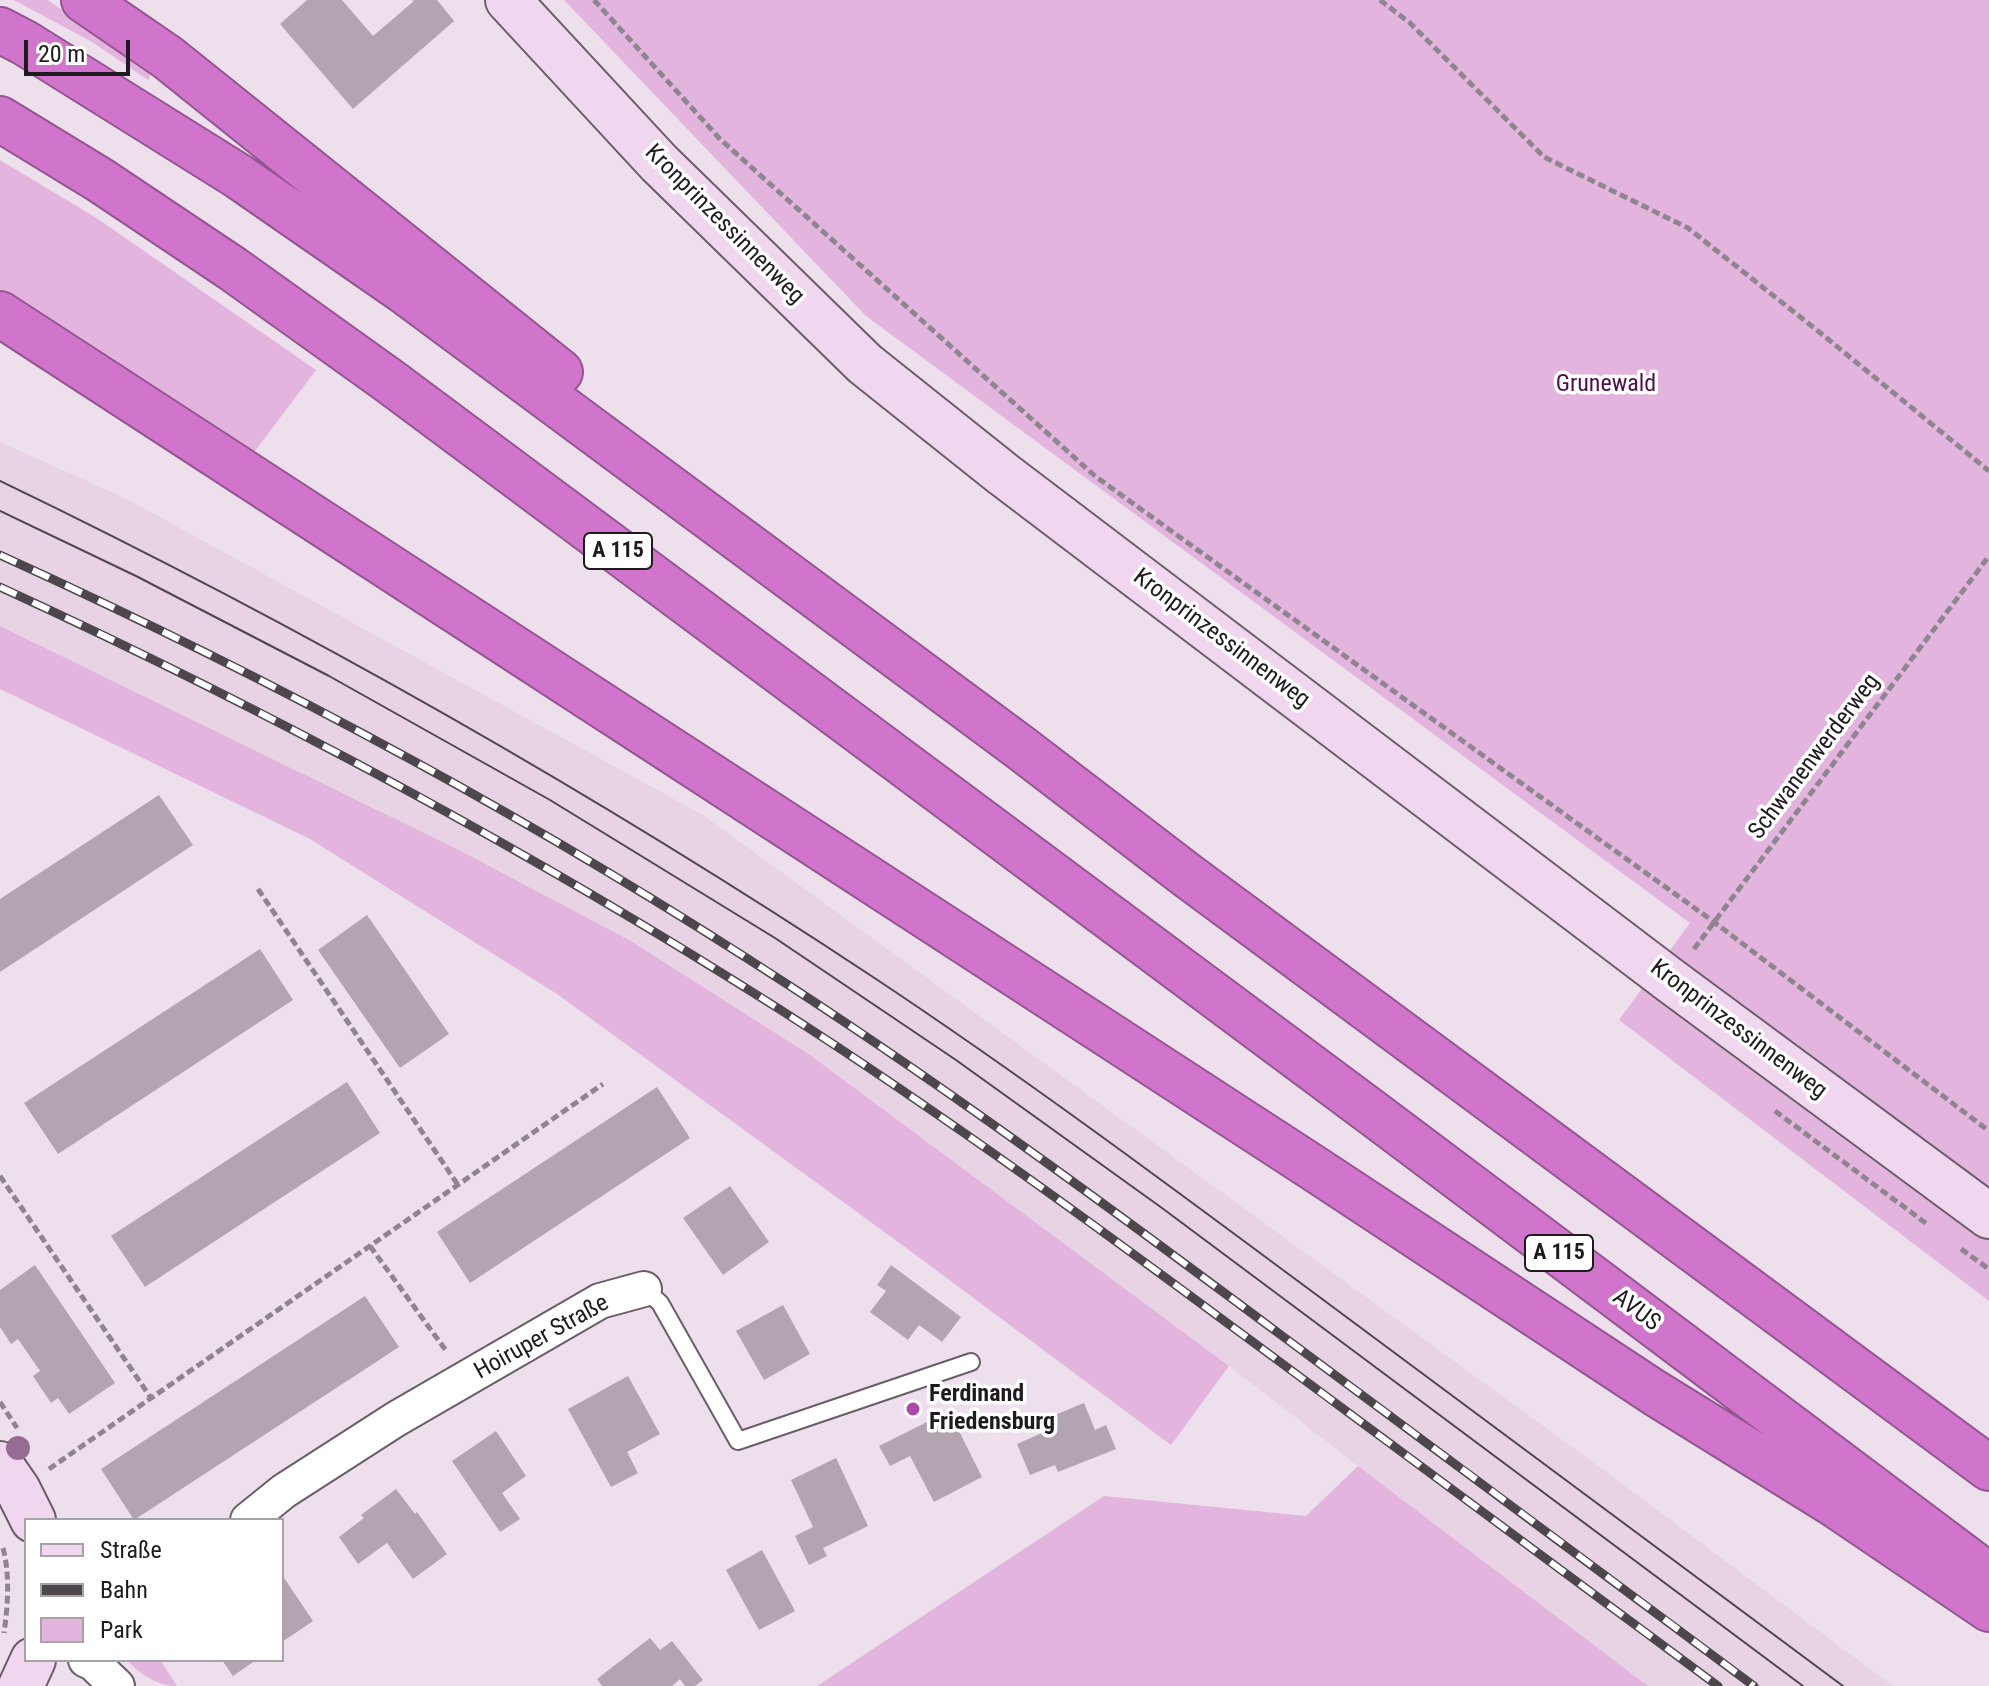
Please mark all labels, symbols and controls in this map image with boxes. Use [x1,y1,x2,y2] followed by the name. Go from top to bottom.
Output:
[28,24,134,74] scale bar
[38,40,85,68] text: 20 m
[638,139,810,311] street label: Kronprinzessinnenweg
[1556,371,1656,399] park label: Grunewald
[584,533,652,569] road number: A 115
[1127,563,1315,715] street label: Kronprinzessinnenweg
[1743,668,1887,846] street label: Schwanenwerderweg
[1644,954,1832,1106] street label: Kronprinzessinnenweg
[1525,1235,1593,1271] road number: A 115
[1606,1284,1666,1338] street label: AVUS
[470,1289,614,1387] street label: Hoiruper Straße
[929,1381,1055,1437] place label: Ferdinand Friedensburg
[904,1400,922,1418] marker: Ferdinand Friedensburg
[24,1518,284,1662] legend
[100,1536,162,1564] text: Straße
[100,1576,148,1604] text: Bahn
[100,1616,143,1644] text: Park

